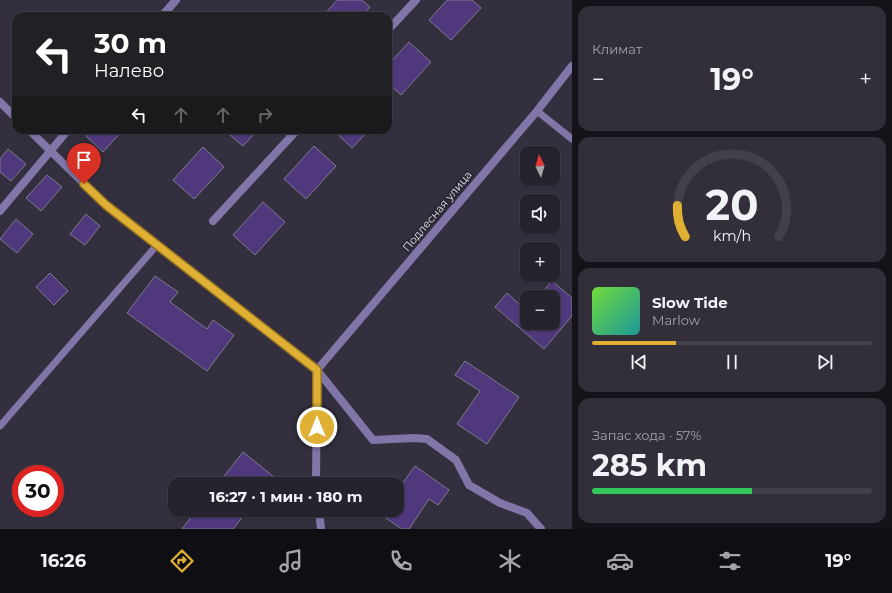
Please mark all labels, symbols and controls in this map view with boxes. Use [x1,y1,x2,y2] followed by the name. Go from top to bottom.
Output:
[94,26,167,60] text: 30 m
[28,28,80,80] icon: left
[592,41,642,57] text: Климат
[94,60,164,82] text: Налево
[710,61,754,98] text: 19°
[592,66,605,93] text: −
[859,66,872,93] text: +
[128,104,150,126] icon: left
[170,104,192,126] icon: ahead
[212,104,234,126] icon: ahead
[254,104,276,126] icon: right
[67,143,101,184] pin
[520,146,560,186] north arrow
[520,146,560,330] map controls
[73,149,95,171] icon: arrive
[399,168,475,254] street label: Подлесная улица
[706,180,758,230] text: 20
[520,194,560,234] button: sound
[713,227,751,245] text: km/h
[520,242,560,282] button: +
[520,290,560,330] button: −
[652,293,728,312] text: Slow Tide
[652,312,700,328] text: Marlow
[628,351,650,373] icon: previous
[721,351,743,373] icon: pause
[814,351,836,373] icon: next
[296,406,338,448] position arrow
[592,427,701,443] text: Запас хода · 57%
[592,447,707,484] text: 285 km
[12,465,64,517] speed limit sign: 30
[210,487,362,506] text: 16:27 · 1 мин · 180 m
[168,547,196,575] icon: directions
[277,547,305,575] icon: music
[387,547,415,575] icon: phone
[496,547,524,575] icon: climate
[606,547,634,575] icon: car
[716,547,744,575] icon: filters
[41,550,86,572] text: 16:26
[825,550,851,572] text: 19°

